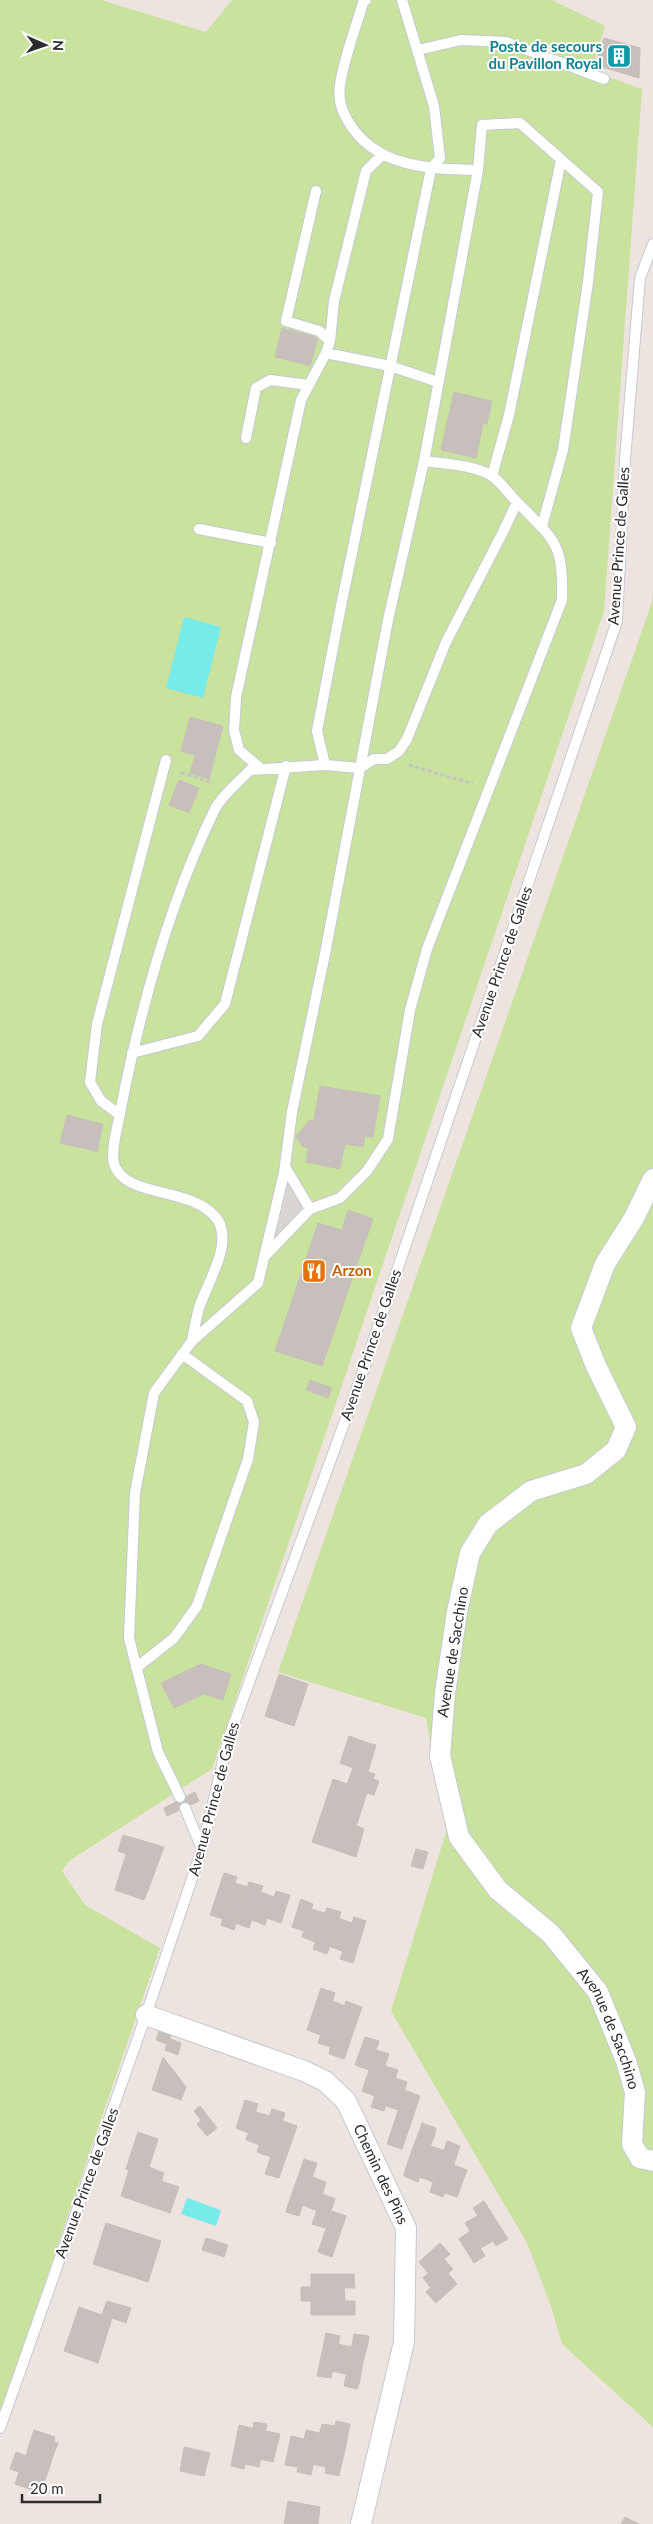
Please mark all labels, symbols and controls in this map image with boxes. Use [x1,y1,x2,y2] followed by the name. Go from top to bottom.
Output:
[20,20,70,70] north arrow
[488,37,602,72] place label: Poste de secours du Pavillon Royal
[50,40,67,51] text: N
[606,43,632,69] building icon: Poste de secours du Pavillon Royal
[603,466,633,626] street label: Avenue Prince de Galles
[467,884,535,1040] street label: Avenue Prince de Galles
[301,1258,327,1284] restaurant icon: Arzon
[331,1261,372,1279] place label: Arzon
[336,1267,404,1423] street label: Avenue Prince de Galles
[433,1585,471,1719] street label: Avenue de Sacchino
[184,1720,242,1878] street label: Avenue Prince de Galles
[574,1964,644,2091] street label: Avenue de Sacchino
[50,2105,122,2260] street label: Avenue Prince de Galles
[350,2121,413,2227] street label: Chemin des Pins
[22,2472,100,2504] scale bar
[30,2479,64,2497] text: 20 m

